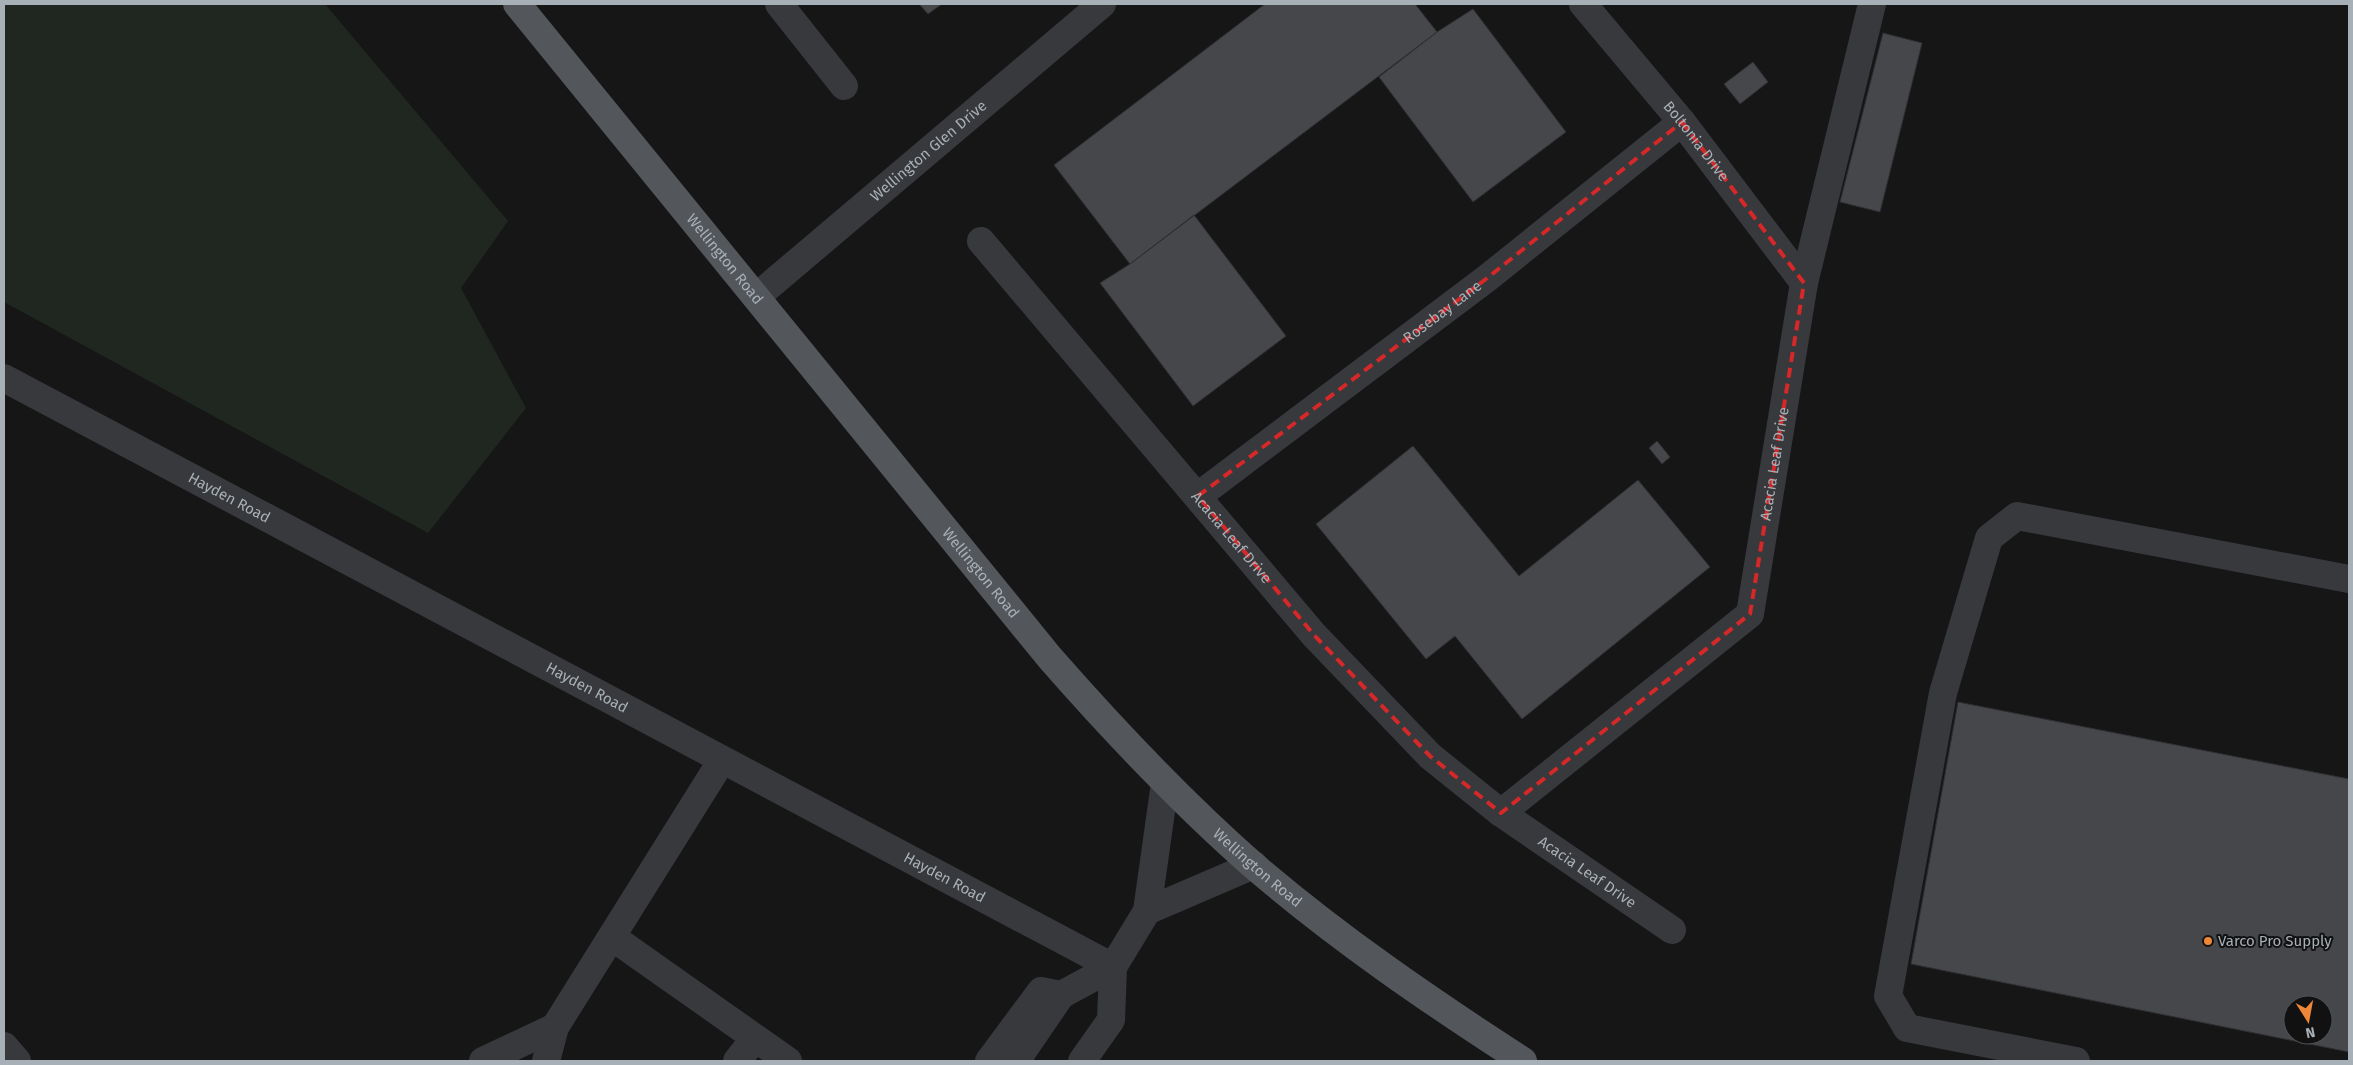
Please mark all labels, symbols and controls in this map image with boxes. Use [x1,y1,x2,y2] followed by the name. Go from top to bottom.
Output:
[867,97,990,205] street label: Wellington Glen Drive
[1659,98,1733,185] street label: Boltonia Drive
[683,210,767,308] street label: Wellington Road
[1400,277,1485,347] street label: Rosebay Lane
[1756,406,1793,522] street label: Acacia Leaf Drive
[185,469,273,527] street label: Hayden Road
[1187,488,1275,587] street label: Acacia Leaf Drive
[939,524,1023,622] street label: Wellington Road
[543,659,631,717] street label: Hayden Road
[1209,825,1306,911] street label: Wellington Road
[1535,832,1640,912] street label: Acacia Leaf Drive
[901,848,989,907] street label: Hayden Road
[2218,932,2332,950] place label: Varco Pro Supply
[2202,935,2214,947] marker: Varco Pro Supply
[2283,995,2333,1045] north arrow
[2304,1023,2317,1042] text: N

